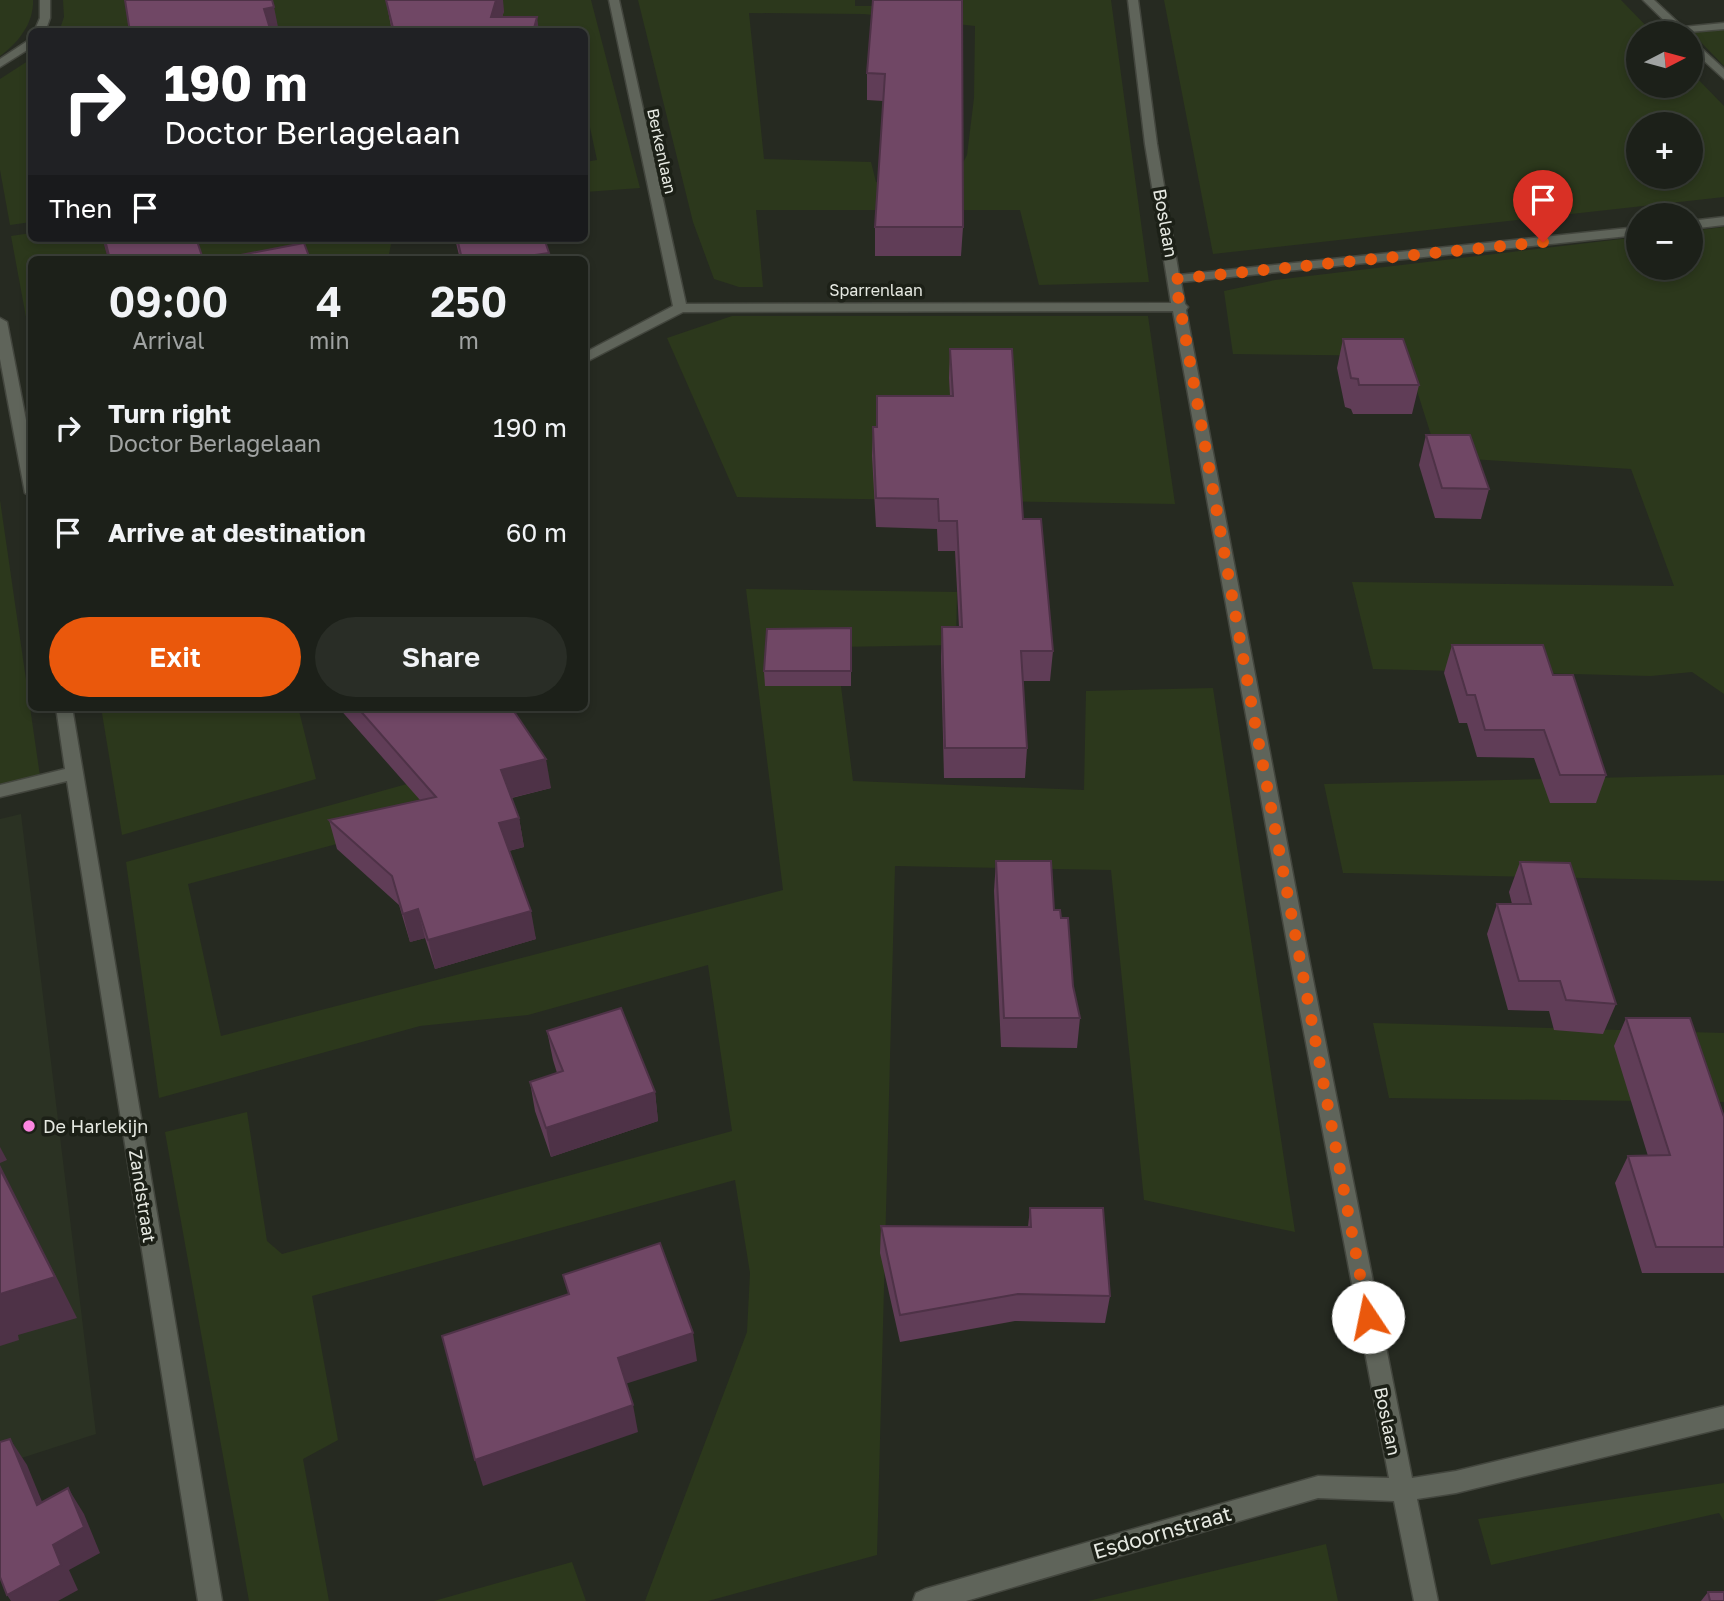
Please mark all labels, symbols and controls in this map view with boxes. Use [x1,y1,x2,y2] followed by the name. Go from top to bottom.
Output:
[1626,21,1703,98] north arrow
[1626,21,1703,280] map controls
[164,53,307,112] text: 190 m
[49,56,140,147] icon: right
[643,106,681,196] street label: Berkenlaan
[1626,112,1703,189] button: +
[164,113,461,151] text: Doctor Berlagelaan
[1513,170,1573,242] pin
[1524,181,1562,219] icon: arrive
[1149,187,1183,259] street label: Boslaan
[126,189,164,227] icon: arrive
[49,193,112,224] text: Then
[1626,203,1703,280] button: −
[109,276,228,326] text: 09:00
[316,276,342,326] text: 4
[430,276,507,326] text: 250
[829,280,923,300] street label: Sparrenlaan
[132,326,205,354] text: Arrival
[309,326,350,354] text: min
[459,326,479,354] text: m
[108,398,231,429] text: Turn right
[49,409,87,447] icon: right
[493,412,567,443] text: 190 m
[108,429,321,457] text: Doctor Berlagelaan
[49,514,87,552] icon: arrive
[108,517,366,548] text: Arrive at destination
[506,517,567,548] text: 60 m
[49,617,301,697] button: Exit
[315,617,567,697] button: Share
[43,1115,148,1137] place label: De Harlekijn
[21,1118,37,1134] marker: De Harlekijn
[125,1148,161,1244] street label: Zandstraat
[1331,1280,1405,1354] position arrow
[1370,1385,1406,1457] street label: Boslaan
[1090,1500,1234,1564] street label: Esdoornstraat

